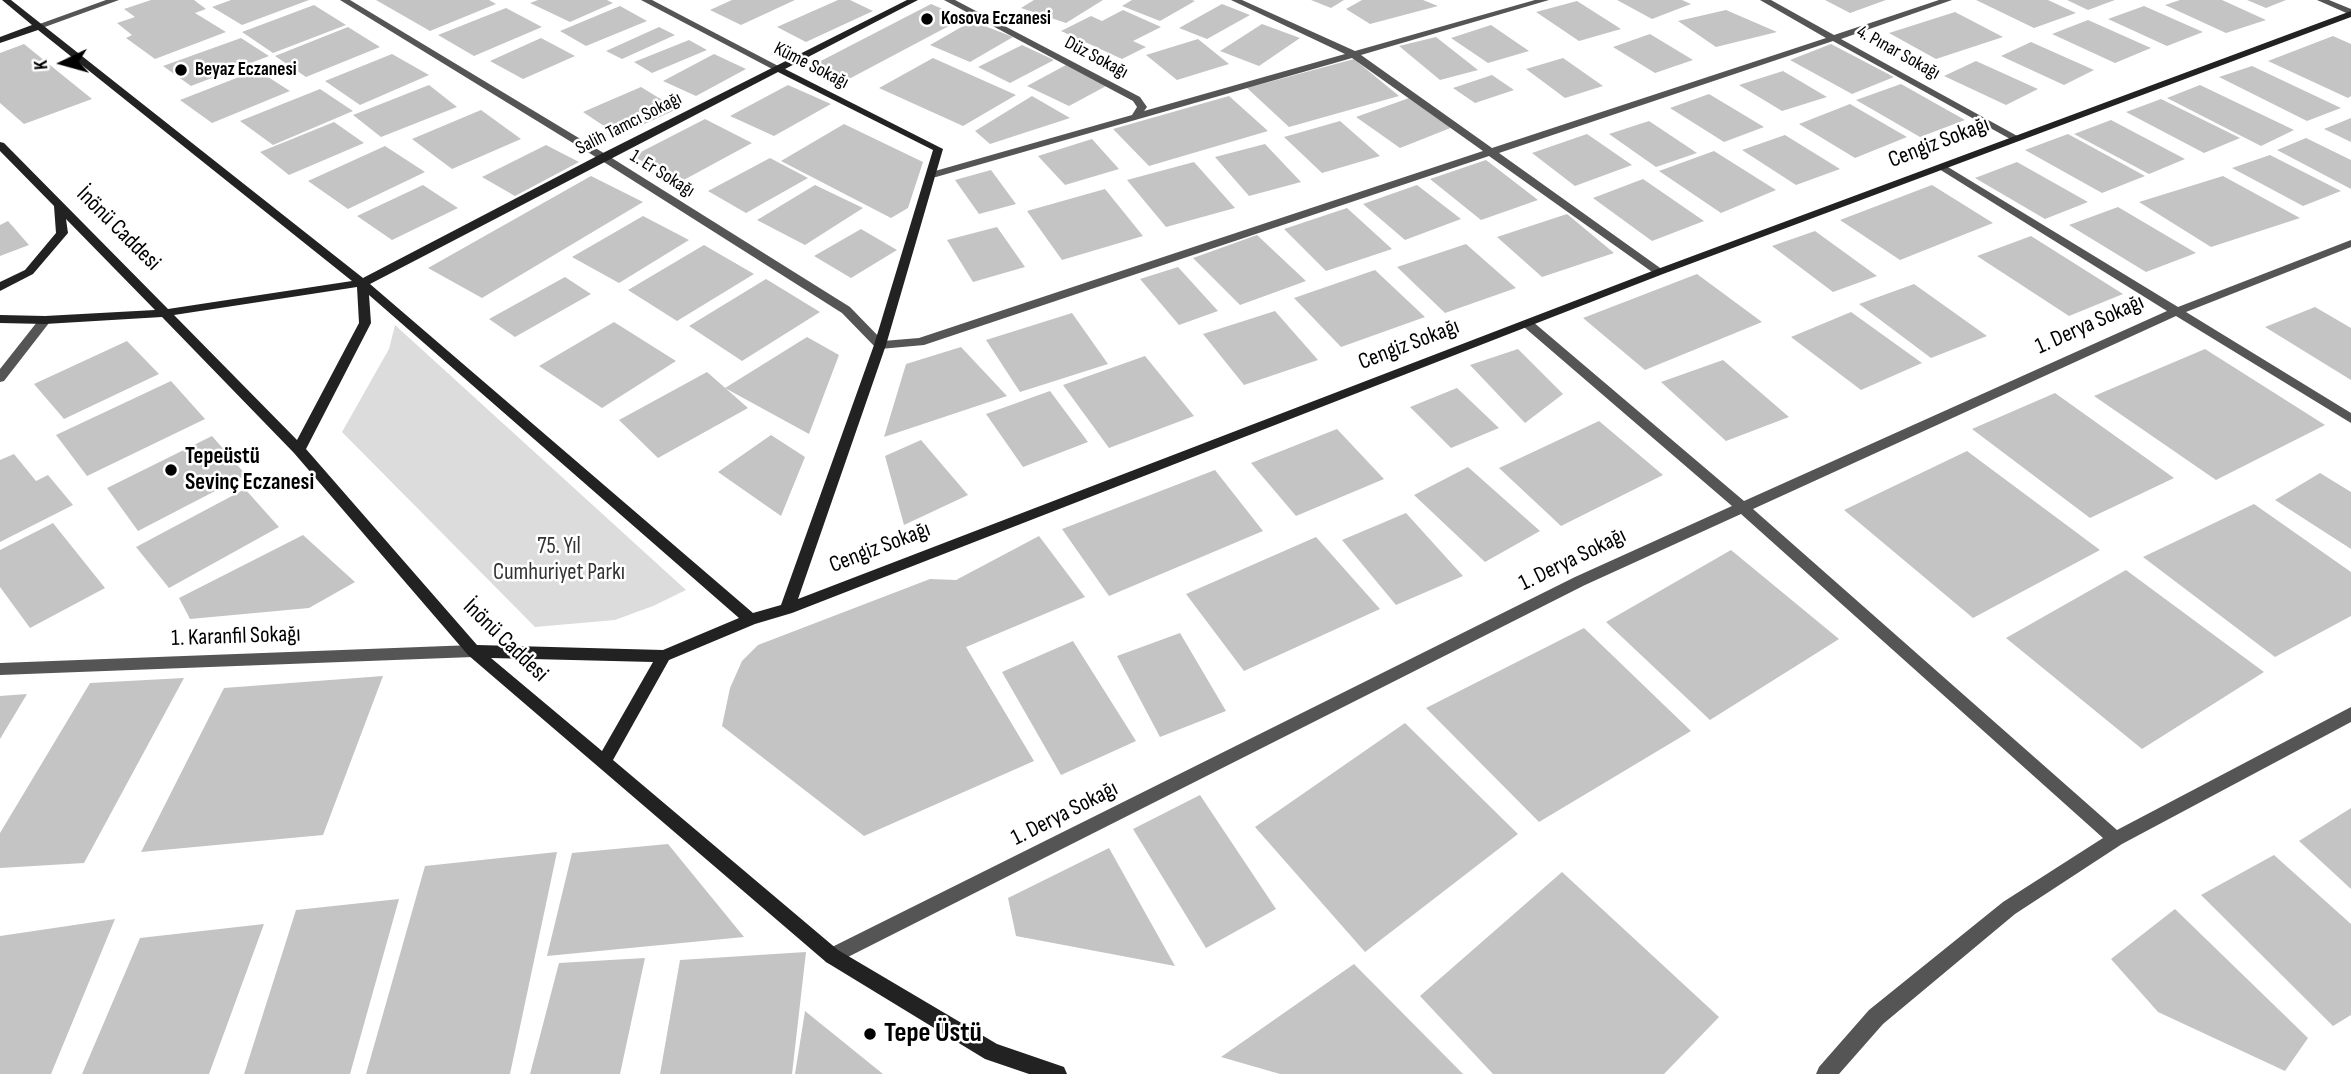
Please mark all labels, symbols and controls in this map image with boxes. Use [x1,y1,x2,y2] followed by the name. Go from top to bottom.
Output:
[941,8,1051,30] place label: Kosova Eczanesi
[919,11,935,27] marker: Kosova Eczanesi
[1852,21,1944,85] street label: 4. Pınar Sokağı
[28,28,98,98] north arrow
[1060,32,1132,84] street label: Düz Sokağı
[770,37,852,95] street label: Küme Sokağı
[30,59,53,71] text: K
[195,59,297,81] place label: Beyaz Eczanesi
[173,62,189,78] marker: Beyaz Eczanesi
[572,88,686,160] street label: Salih Tamcı Sokağı
[1885,111,1993,175] street label: Cengiz Sokağı
[626,145,698,203] street label: 1. Er Sokağı
[70,181,166,277] street label: İnönü Caddesi
[2032,289,2148,361] street label: 1. Derya Sokağı
[1355,313,1463,377] street label: Cengiz Sokağı
[185,443,314,497] place label: Tepeüstü Sevinç Eczanesi
[163,462,179,478] marker: Tepeüstü Sevinç Eczanesi
[826,516,934,580] street label: Cengiz Sokağı
[1515,522,1631,598] street label: 1. Derya Sokağı
[493,533,625,587] park label: 75. Yıl Cumhuriyet Parkı
[457,594,553,688] street label: İnönü Caddesi
[171,621,301,653] street label: 1. Karanfil Sokağı
[1007,775,1123,853] street label: 1. Derya Sokağı
[884,1017,982,1051] place label: Tepe Üstü
[862,1026,878,1042] marker: Tepe Üstü

